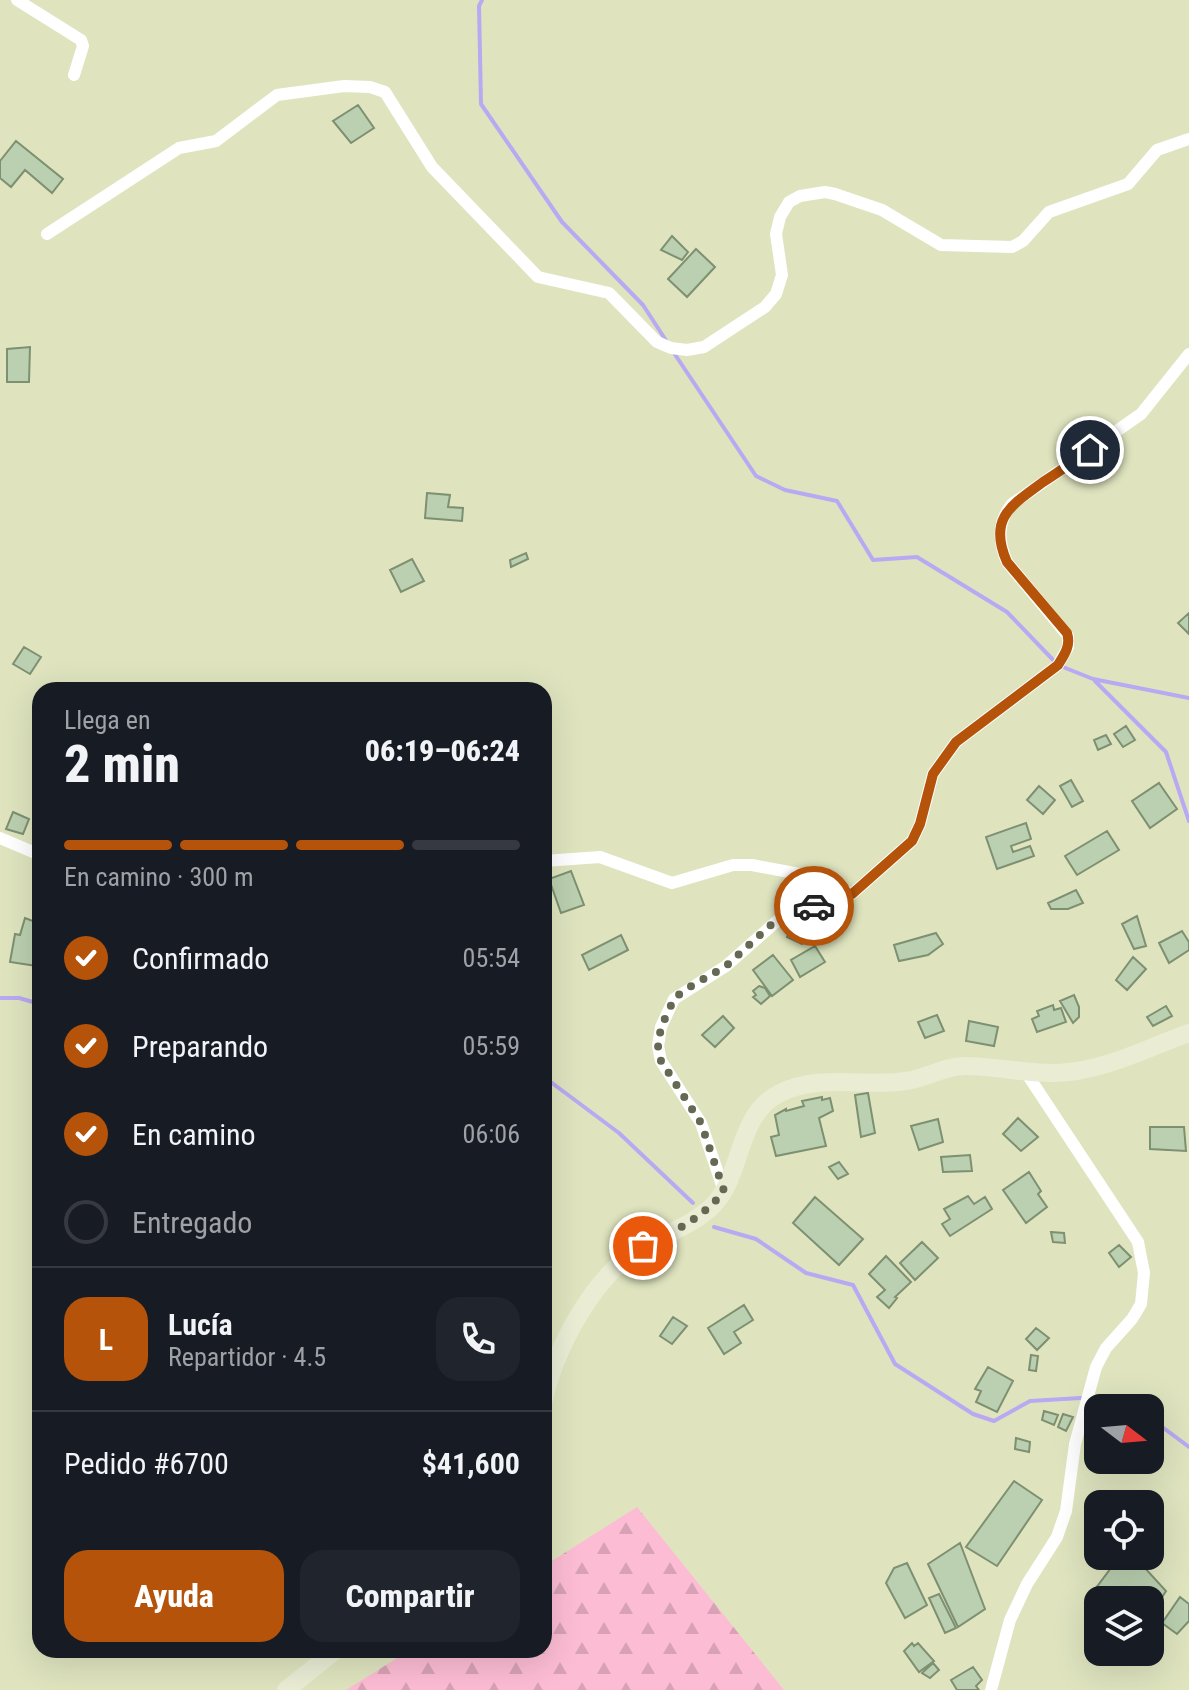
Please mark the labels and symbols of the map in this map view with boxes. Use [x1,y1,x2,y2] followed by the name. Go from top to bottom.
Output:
[1056,416,1124,484] pin
[774,866,854,946] courier
[609,1212,677,1280] pin
[1084,1394,1164,1474] north arrow

